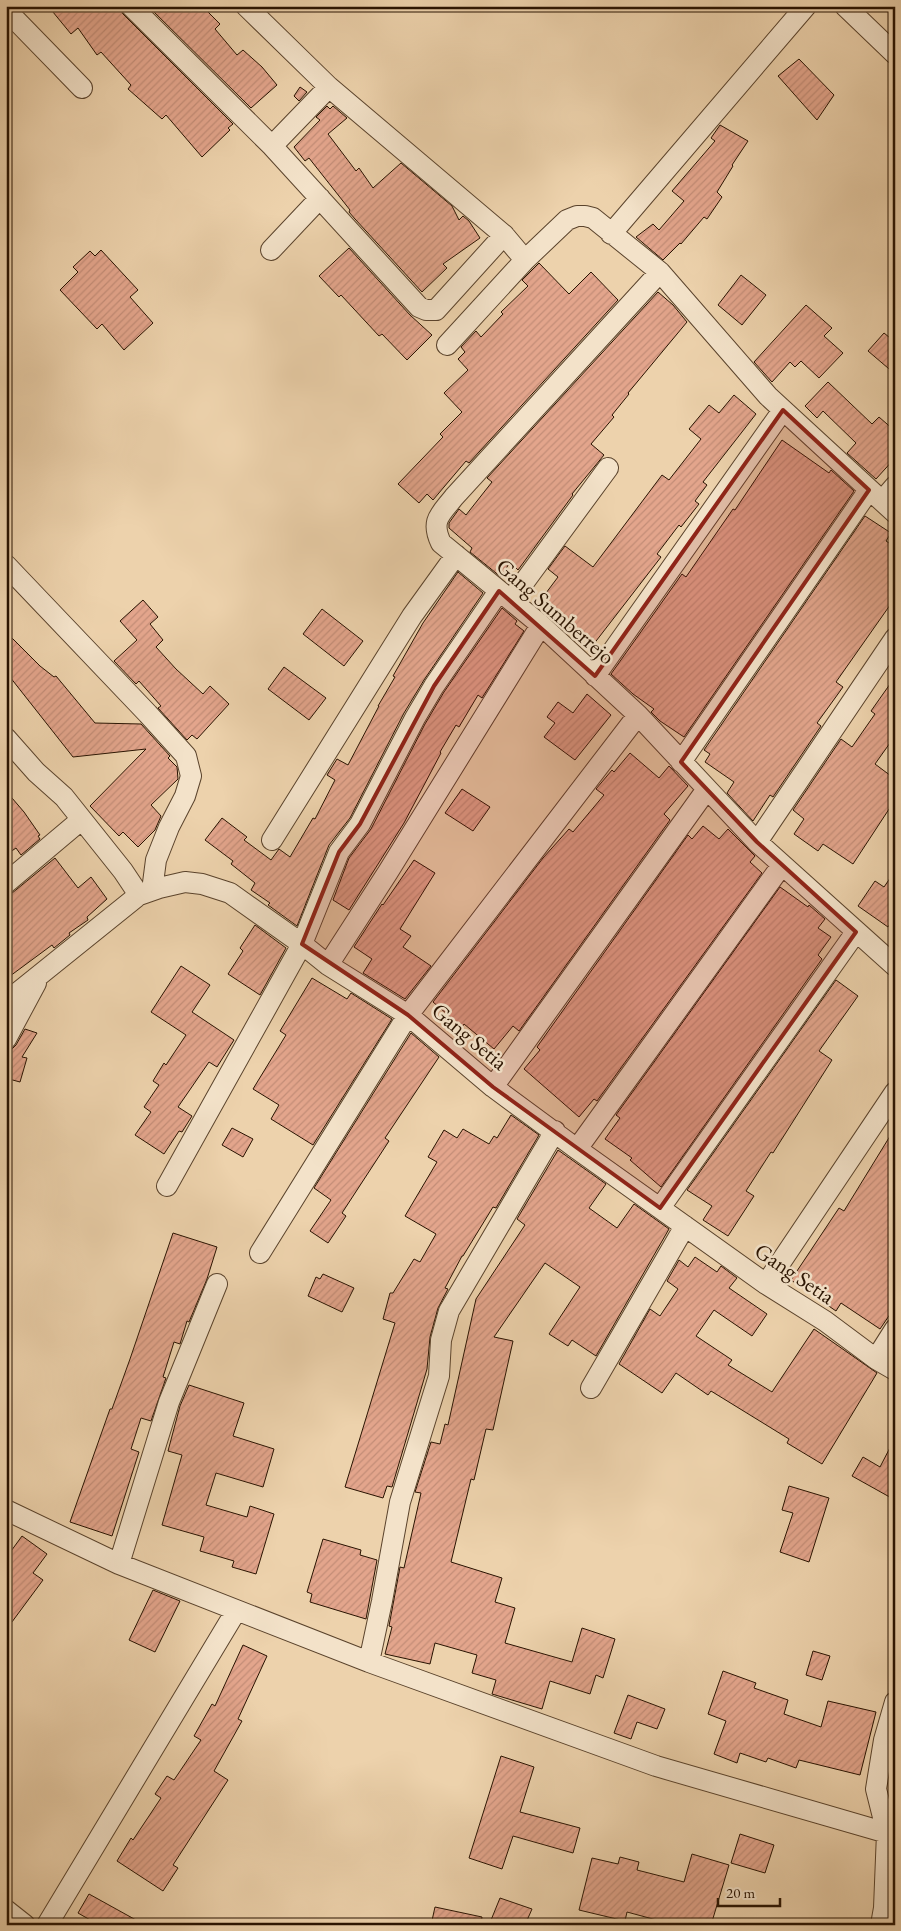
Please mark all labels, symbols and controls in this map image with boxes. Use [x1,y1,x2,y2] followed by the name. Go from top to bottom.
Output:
[490,552,621,671] street label: Gang Sumberrejo
[426,996,514,1077] street label: Gang Setia
[749,1236,840,1311] street label: Gang Setia
[718,1876,781,1908] scale bar
[726,1883,755,1902] text: 20 m

